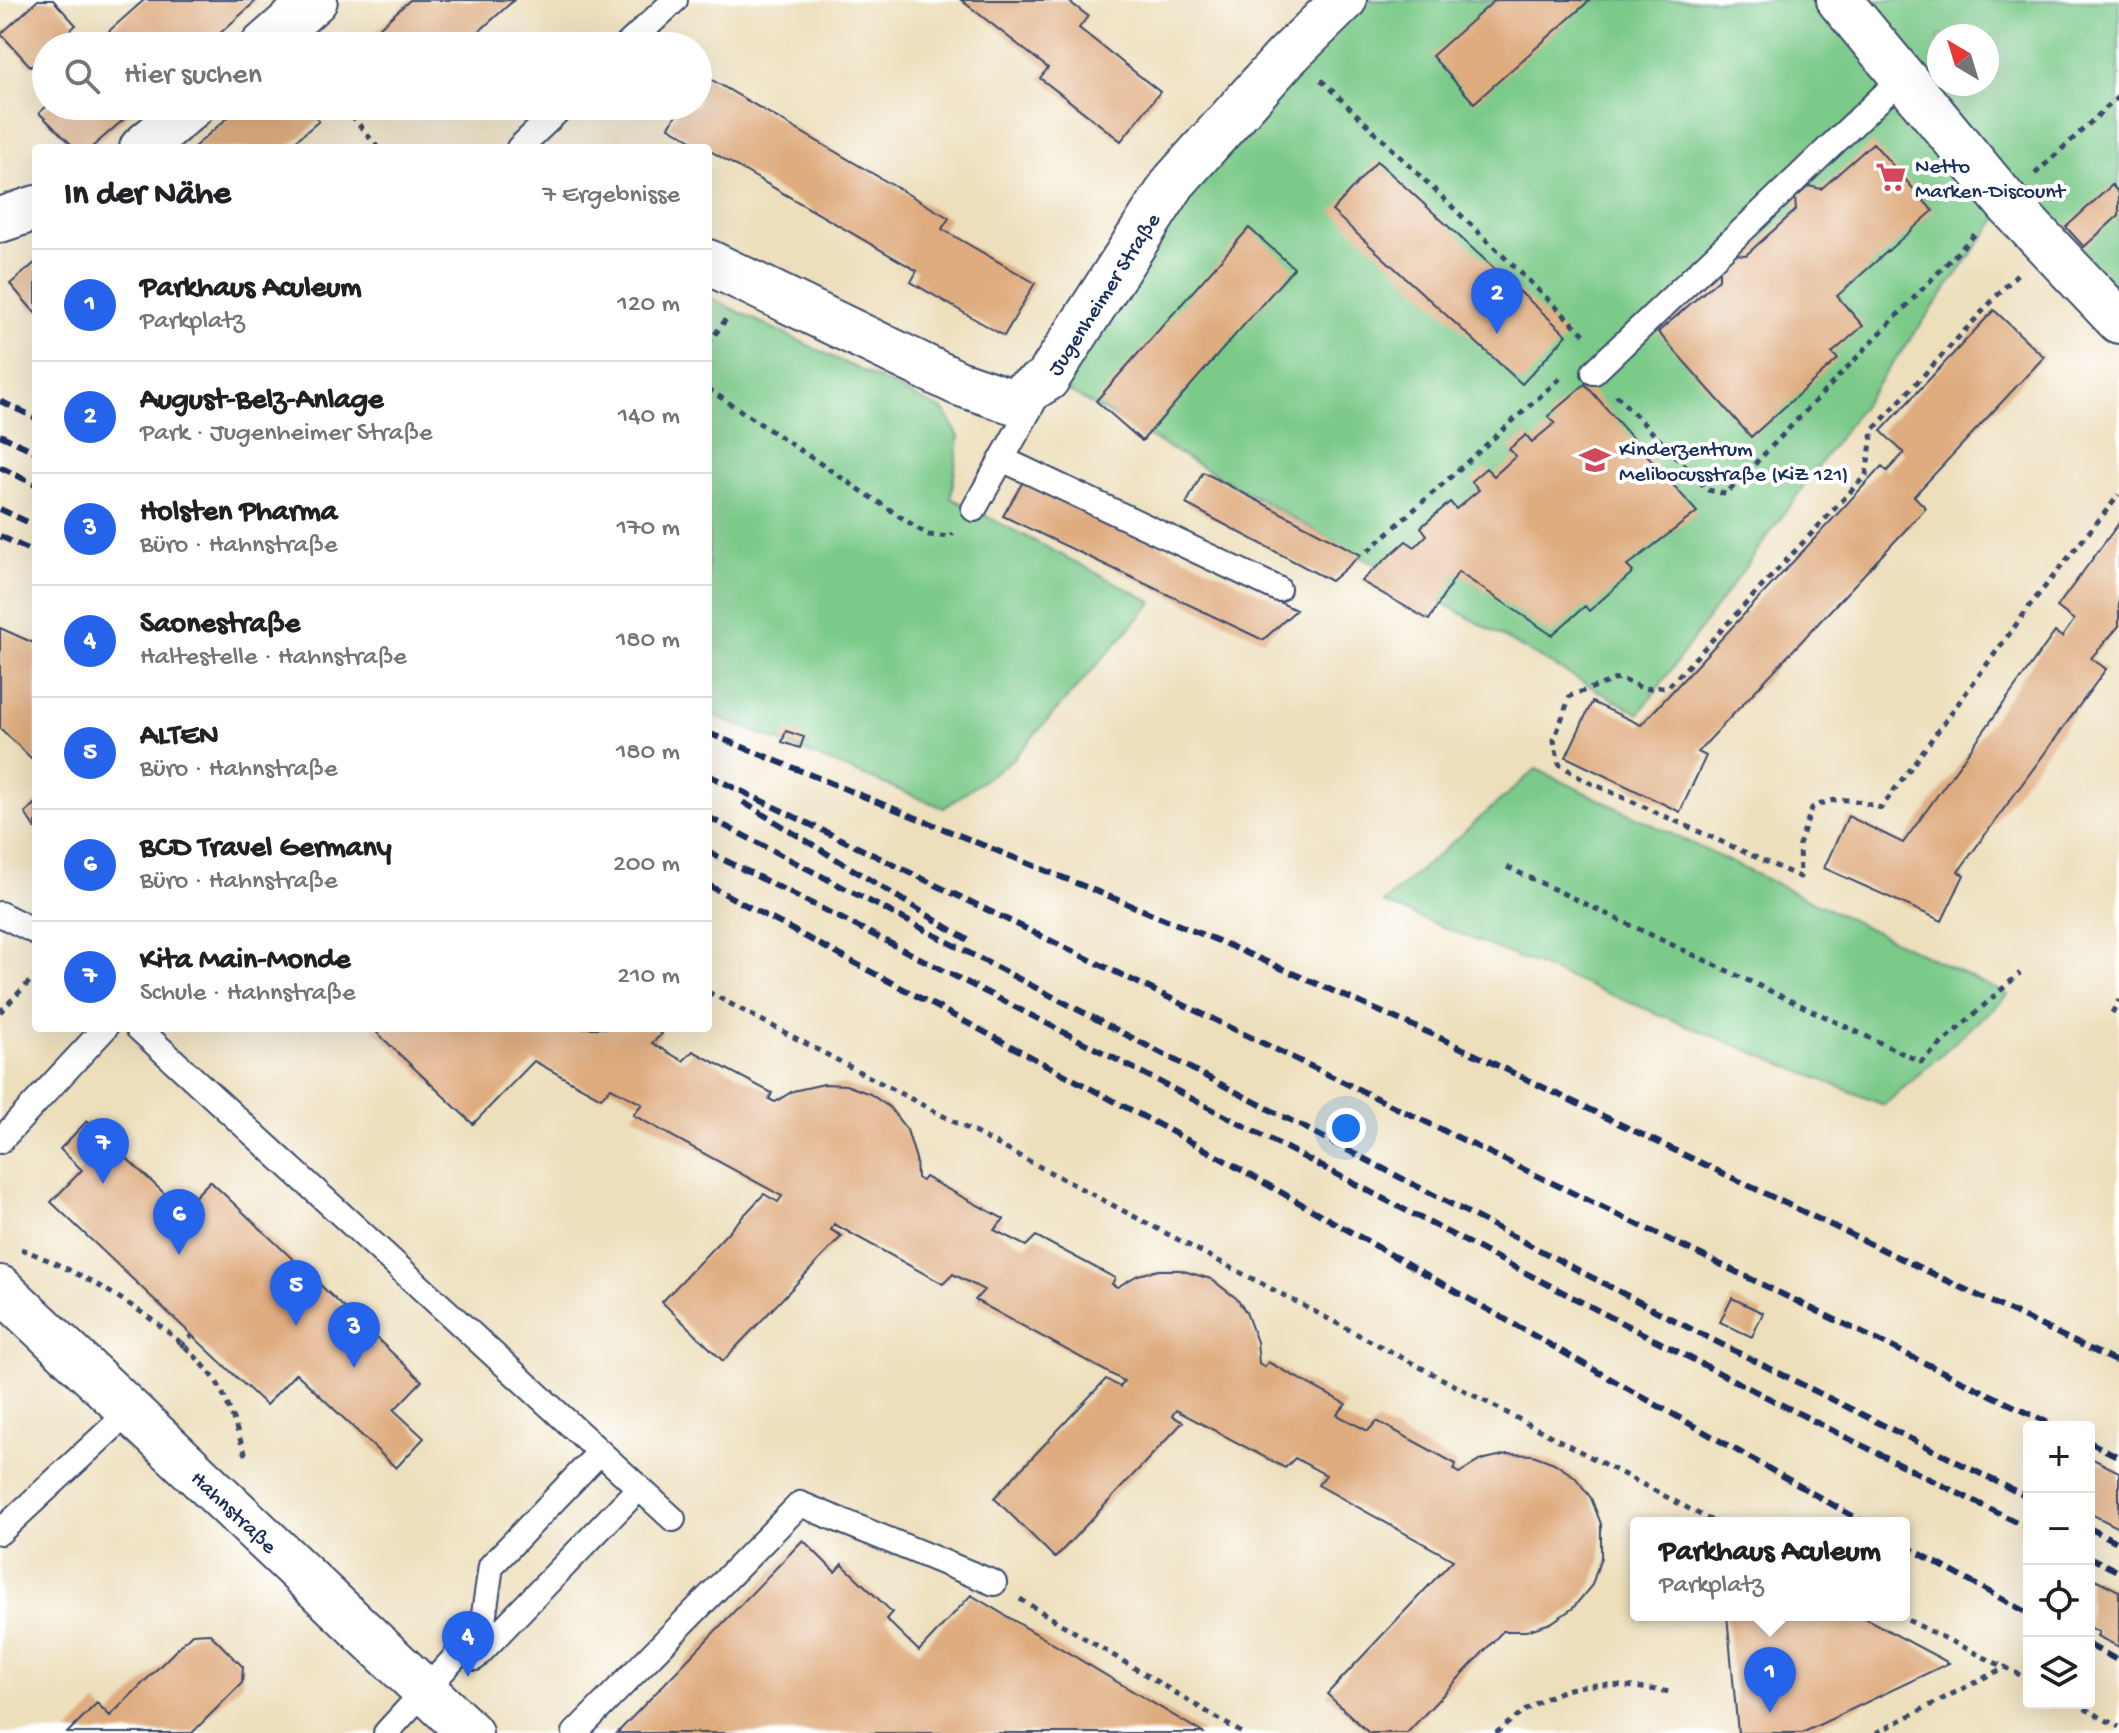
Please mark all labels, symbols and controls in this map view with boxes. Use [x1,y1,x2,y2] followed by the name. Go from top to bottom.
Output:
[1927,24,1999,96] north arrow
[32,32,712,120] search box
[60,54,104,98] icon: search
[124,59,262,94] text: Hier suchen
[1915,155,2067,206] place label: Netto Marken-Discount
[1874,160,1908,194] supermarket icon: Netto Marken-Discount
[64,176,231,216] text: In der Nähe
[542,181,680,212] text: 7 Ergebnisse
[1044,209,1168,382] street label: Jugenheimer Straße
[1471,268,1523,334] pin: 2
[140,272,362,307] text: Parkhaus Aculeum
[85,290,95,321] text: 1
[617,290,680,321] text: 120 m
[140,307,245,338] text: Parkplatz
[140,384,383,419] text: August-Belz-Anlage
[84,402,96,433] text: 2
[618,402,680,433] text: 140 m
[140,419,432,450] text: Park · Jugenheimer Straße
[1619,438,1849,489] place label: Kinderzentrum Melibocusstraße (KiZ 121)
[1578,443,1612,477] school or university icon: Kinderzentrum Melibocusstraße (KiZ 121)
[140,496,337,531] text: Holsten Pharma
[83,514,97,545] text: 3
[617,514,680,545] text: 170 m
[140,531,337,562] text: Büro · Hahnstraße
[140,608,300,643] text: Saonestraße
[84,626,96,657] text: 4
[616,626,680,657] text: 180 m
[140,643,407,674] text: Haltestelle · Hahnstraße
[140,720,219,755] text: ALTEN
[83,738,97,769] text: 5
[616,738,680,769] text: 180 m
[140,755,337,786] text: Büro · Hahnstraße
[140,832,392,867] text: BCD Travel Germany
[83,850,97,881] text: 6
[613,850,680,881] text: 200 m
[140,867,337,898] text: Büro · Hahnstraße
[140,944,350,979] text: Kita Main-Monde
[83,962,97,993] text: 7
[617,962,680,993] text: 210 m
[140,979,355,1010] text: Schule · Hahnstraße
[1326,1108,1366,1148] your location
[77,1118,129,1184] pin: 7
[153,1189,205,1255] pin: 6
[270,1260,322,1326] pin: 5
[328,1302,380,1368] pin: 3
[2023,1421,2095,1709] map controls
[2023,1421,2095,1493] button: +
[184,1467,281,1561] street label: Hahnstraße
[2023,1493,2095,1565] button: −
[1630,1517,1910,1621] popup
[1659,1536,1881,1571] text: Parkhaus Aculeum
[2023,1565,2095,1637] button: locate
[1659,1571,1764,1602] text: Parkplatz
[442,1611,494,1677] pin: 4
[2023,1637,2095,1709] button: layers
[1744,1647,1796,1713] pin: 1

